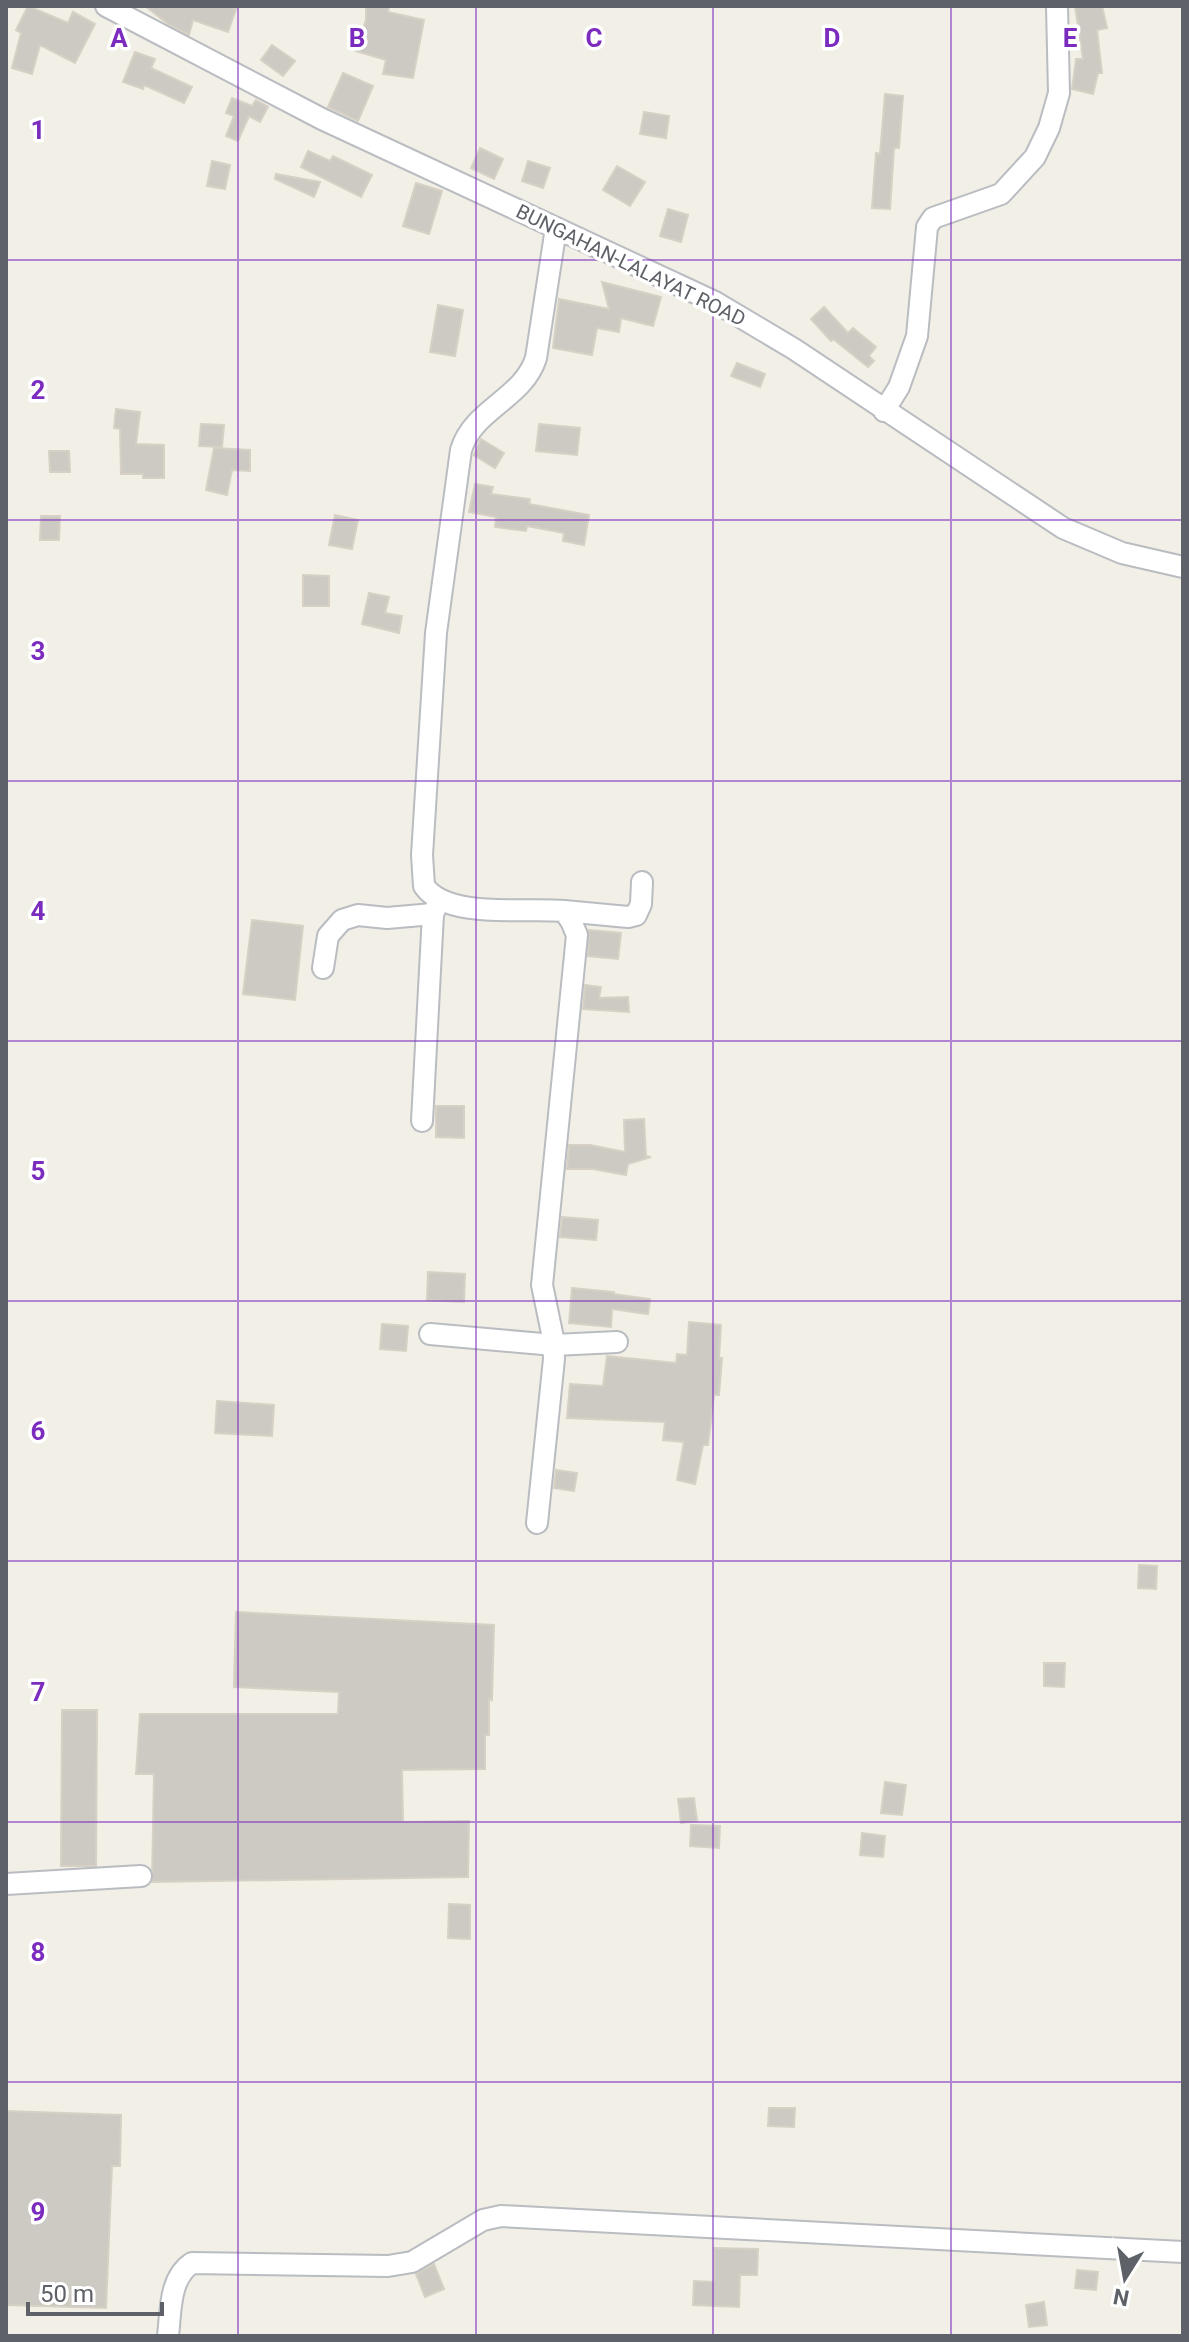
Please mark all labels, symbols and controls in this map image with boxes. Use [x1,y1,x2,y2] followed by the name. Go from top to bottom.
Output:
[110,23,128,53] text: A
[349,23,365,53] text: B
[585,23,603,53] text: C
[824,23,840,53] text: D
[1063,23,1078,53] text: E
[31,115,45,145] text: 1
[512,199,750,331] street label: BUNGAHAN-LALAYAT ROAD
[31,375,45,405] text: 2
[31,636,45,666] text: 3
[31,896,46,926] text: 4
[31,1156,45,1186] text: 5
[31,1416,46,1446] text: 6
[31,1677,45,1707] text: 7
[31,1937,45,1967] text: 8
[31,2197,45,2227] text: 9
[1085,2238,1165,2318] north arrow
[28,2266,162,2316] scale bar
[40,2280,94,2308] text: 50 m
[1111,2283,1131,2311] text: N

